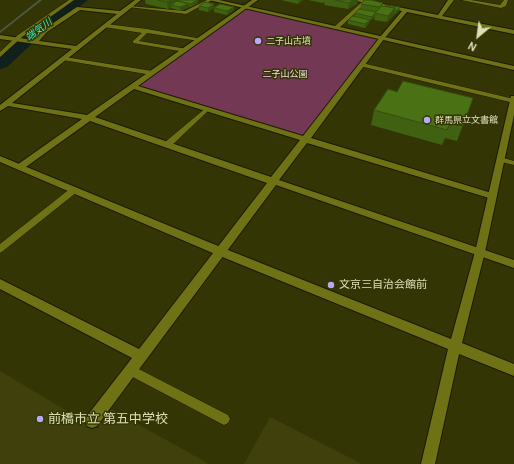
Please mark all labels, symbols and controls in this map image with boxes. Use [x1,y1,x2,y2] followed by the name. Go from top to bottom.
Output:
[23,16,55,44] water label: 端気川
[458,16,498,56] north arrow
[253,36,263,46] marker: 二子山古墳
[266,36,311,46] place label: 二子山古墳
[465,38,479,55] text: N
[263,69,307,79] park label: 二子山公園
[422,115,432,125] marker: 群馬県立文書館
[435,115,498,125] place label: 群馬県立文書館
[339,278,427,292] place label: 文京三自治会館前
[326,280,336,290] marker: 文京三自治会館前
[48,411,168,427] place label: 前橋市立 第五中学校
[35,414,45,424] marker: 前橋市立 第五中学校

